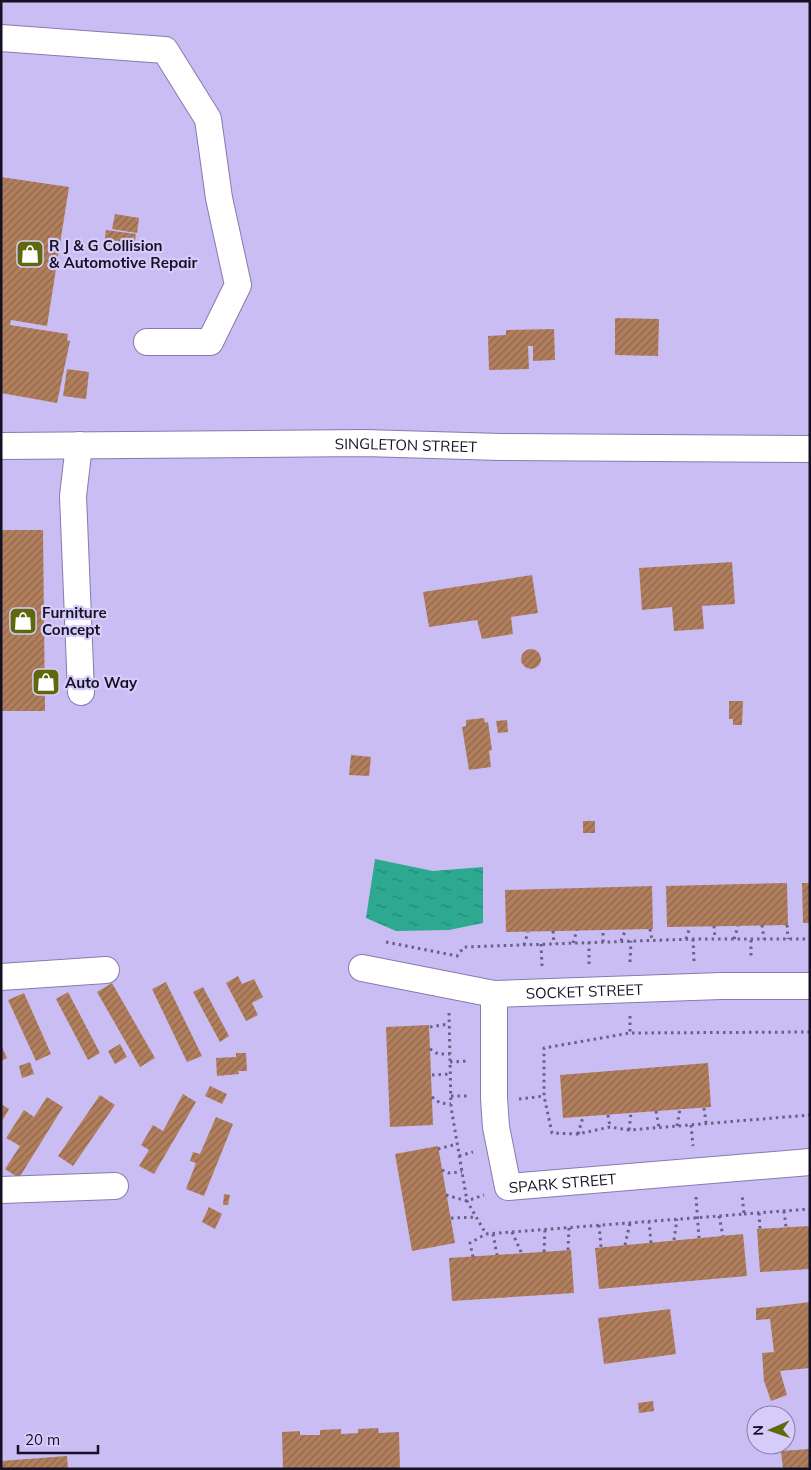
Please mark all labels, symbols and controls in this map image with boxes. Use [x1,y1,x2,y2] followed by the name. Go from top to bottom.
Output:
[49,236,197,272] place label: R J & G Collision & Automotive Repair
[15,239,45,269] shop icon: R J & G Collision & Automotive Repair
[335,433,477,456] street label: SINGLETON STREET
[42,603,107,639] place label: Furniture Concept
[8,606,38,636] shop icon: Furniture Concept
[31,667,61,697] shop icon: Auto Way
[65,673,138,692] place label: Auto Way
[525,979,643,1002] street label: SOCKET STREET
[508,1169,617,1196] street label: SPARK STREET
[746,1405,796,1455] north arrow
[18,1422,98,1454] scale bar
[749,1425,767,1436] text: N
[25,1430,60,1449] text: 20 m

